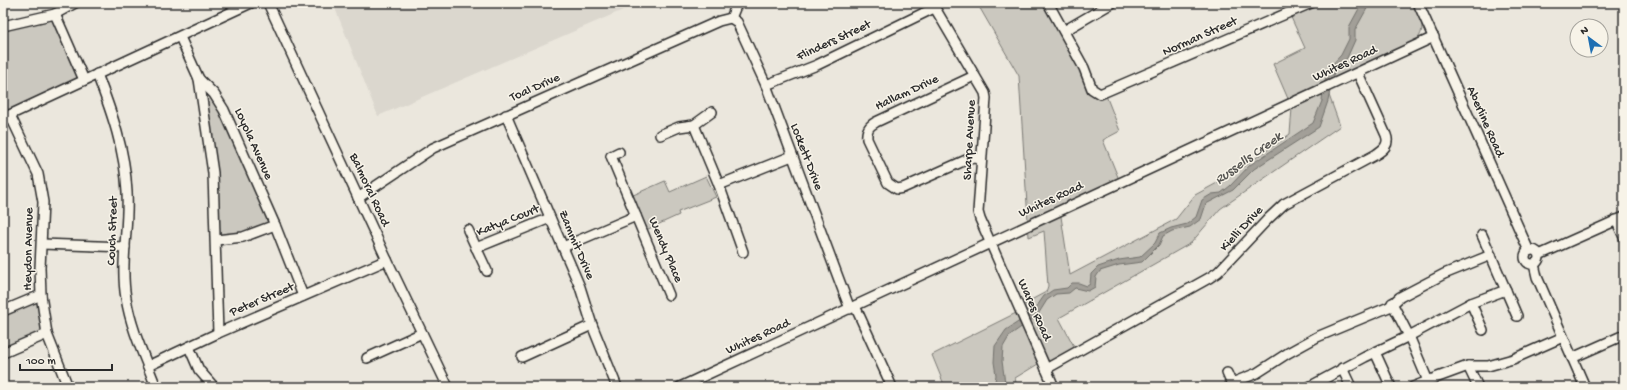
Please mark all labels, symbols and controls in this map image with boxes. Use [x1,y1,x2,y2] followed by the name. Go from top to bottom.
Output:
[1160,13,1241,60] street label: Norman Street
[794,17,875,65] street label: Flinders Street
[1569,18,1609,58] north arrow
[1579,24,1591,38] text: N
[1310,42,1381,85] street label: Whites Road
[507,70,563,106] street label: Toal Drive
[873,72,941,114] street label: Hallam Drive
[1463,84,1508,161] street label: Aberline Road
[960,99,980,180] street label: Sharpe Avenue
[231,106,276,182] street label: Loyola Avenue
[786,121,826,193] street label: Lockett Drive
[1212,128,1288,189] water label: Russells Creek
[345,150,393,230] street label: Balmoral Road
[1016,178,1087,221] street label: Whites Road
[104,195,122,266] street label: Couch Street
[475,201,543,240] street label: Katya Court
[1217,203,1267,255] street label: Kielli Drive
[21,207,37,291] street label: Heydon Avenue
[555,208,597,282] street label: Zammit Drive
[645,215,686,285] street label: Wendy Place
[1014,277,1055,344] street label: Wares Road
[227,279,298,321] street label: Peter Street
[723,315,794,358] street label: Whites Road
[20,346,112,372] scale bar
[25,355,56,369] text: 100 m

